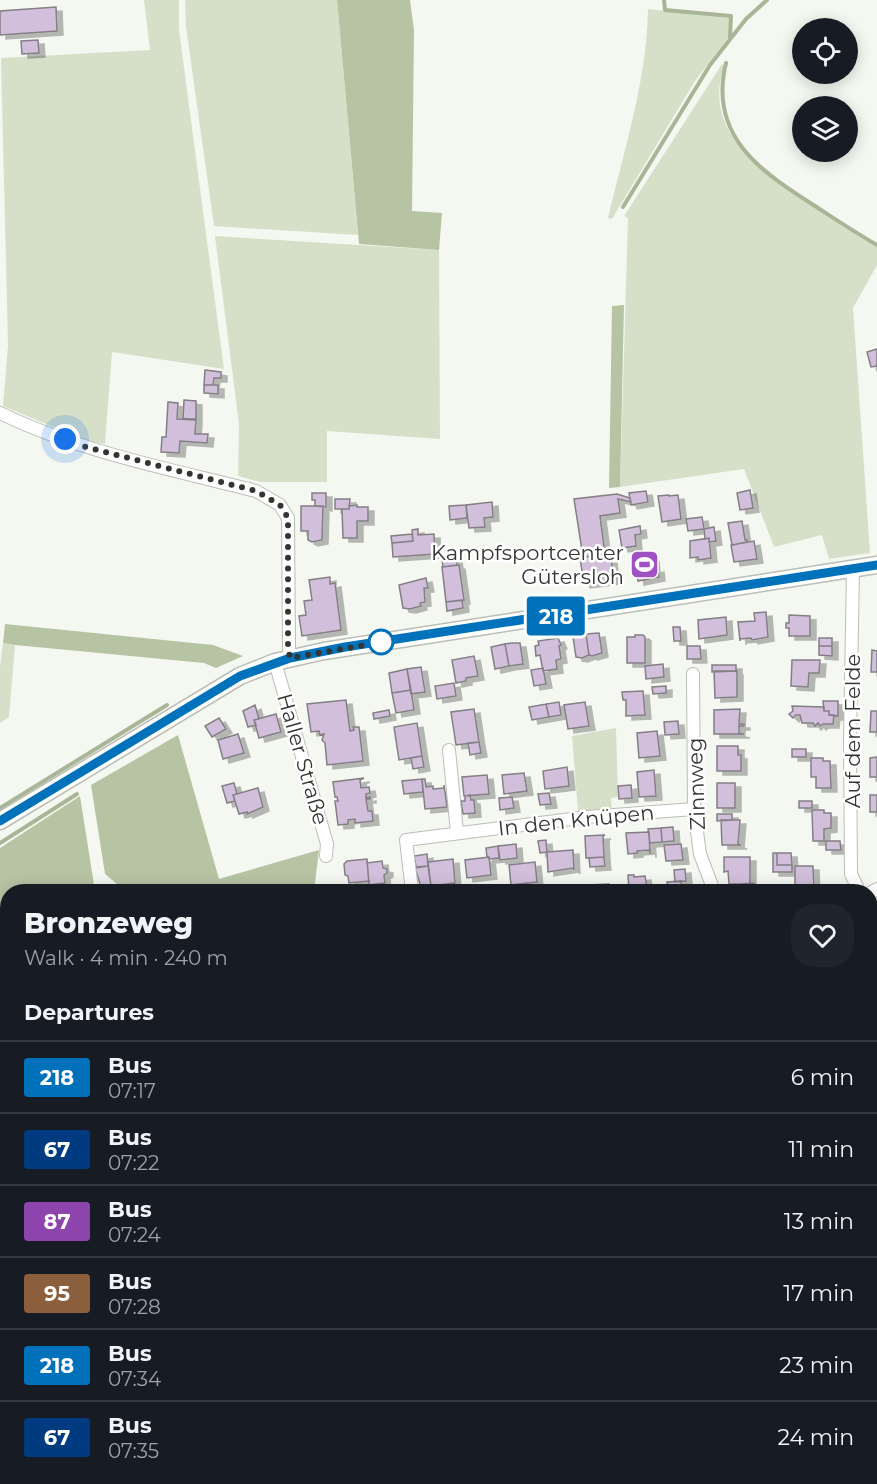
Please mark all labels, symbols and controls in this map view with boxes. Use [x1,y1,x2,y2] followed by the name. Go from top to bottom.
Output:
[792,18,858,162] map controls
[792,18,858,84] button: locate
[792,96,858,162] button: layers
[50,424,80,454] your location
[431,540,624,589] place label: Kampfsportcenter Gütersloh
[629,548,661,580] sports icon: Kampfsportcenter Gütersloh
[522,596,590,636] line badge: 218
[539,604,573,629] text: 218
[368,629,394,655] unlabelled marker
[840,654,865,808] street label: Auf dem Felde
[272,690,334,828] street label: Haller Straße
[682,737,710,831] street label: Zinnweg
[497,799,655,841] street label: In den Knüpen
[791,904,854,967] button: heart
[24,906,193,940] text: Bronzeweg
[24,946,228,970] text: Walk · 4 min · 240 m
[24,999,154,1026] text: Departures
[108,1052,152,1079] text: Bus
[791,1064,854,1091] text: 6 min
[40,1065,74,1090] text: 218
[108,1079,156,1103] text: 07:17
[108,1124,152,1151] text: Bus
[788,1136,854,1163] text: 11 min
[44,1137,70,1162] text: 67
[108,1151,159,1175] text: 07:22
[108,1196,152,1223] text: Bus
[784,1208,854,1235] text: 13 min
[44,1209,70,1234] text: 87
[108,1223,161,1247] text: 07:24
[108,1268,152,1295] text: Bus
[783,1280,854,1307] text: 17 min
[44,1281,70,1306] text: 95
[108,1295,161,1319] text: 07:28
[108,1340,152,1367] text: Bus
[779,1352,854,1379] text: 23 min
[40,1353,74,1378] text: 218
[108,1367,161,1391] text: 07:34
[108,1412,152,1439] text: Bus
[778,1424,854,1451] text: 24 min
[44,1425,70,1450] text: 67
[108,1439,159,1463] text: 07:35

